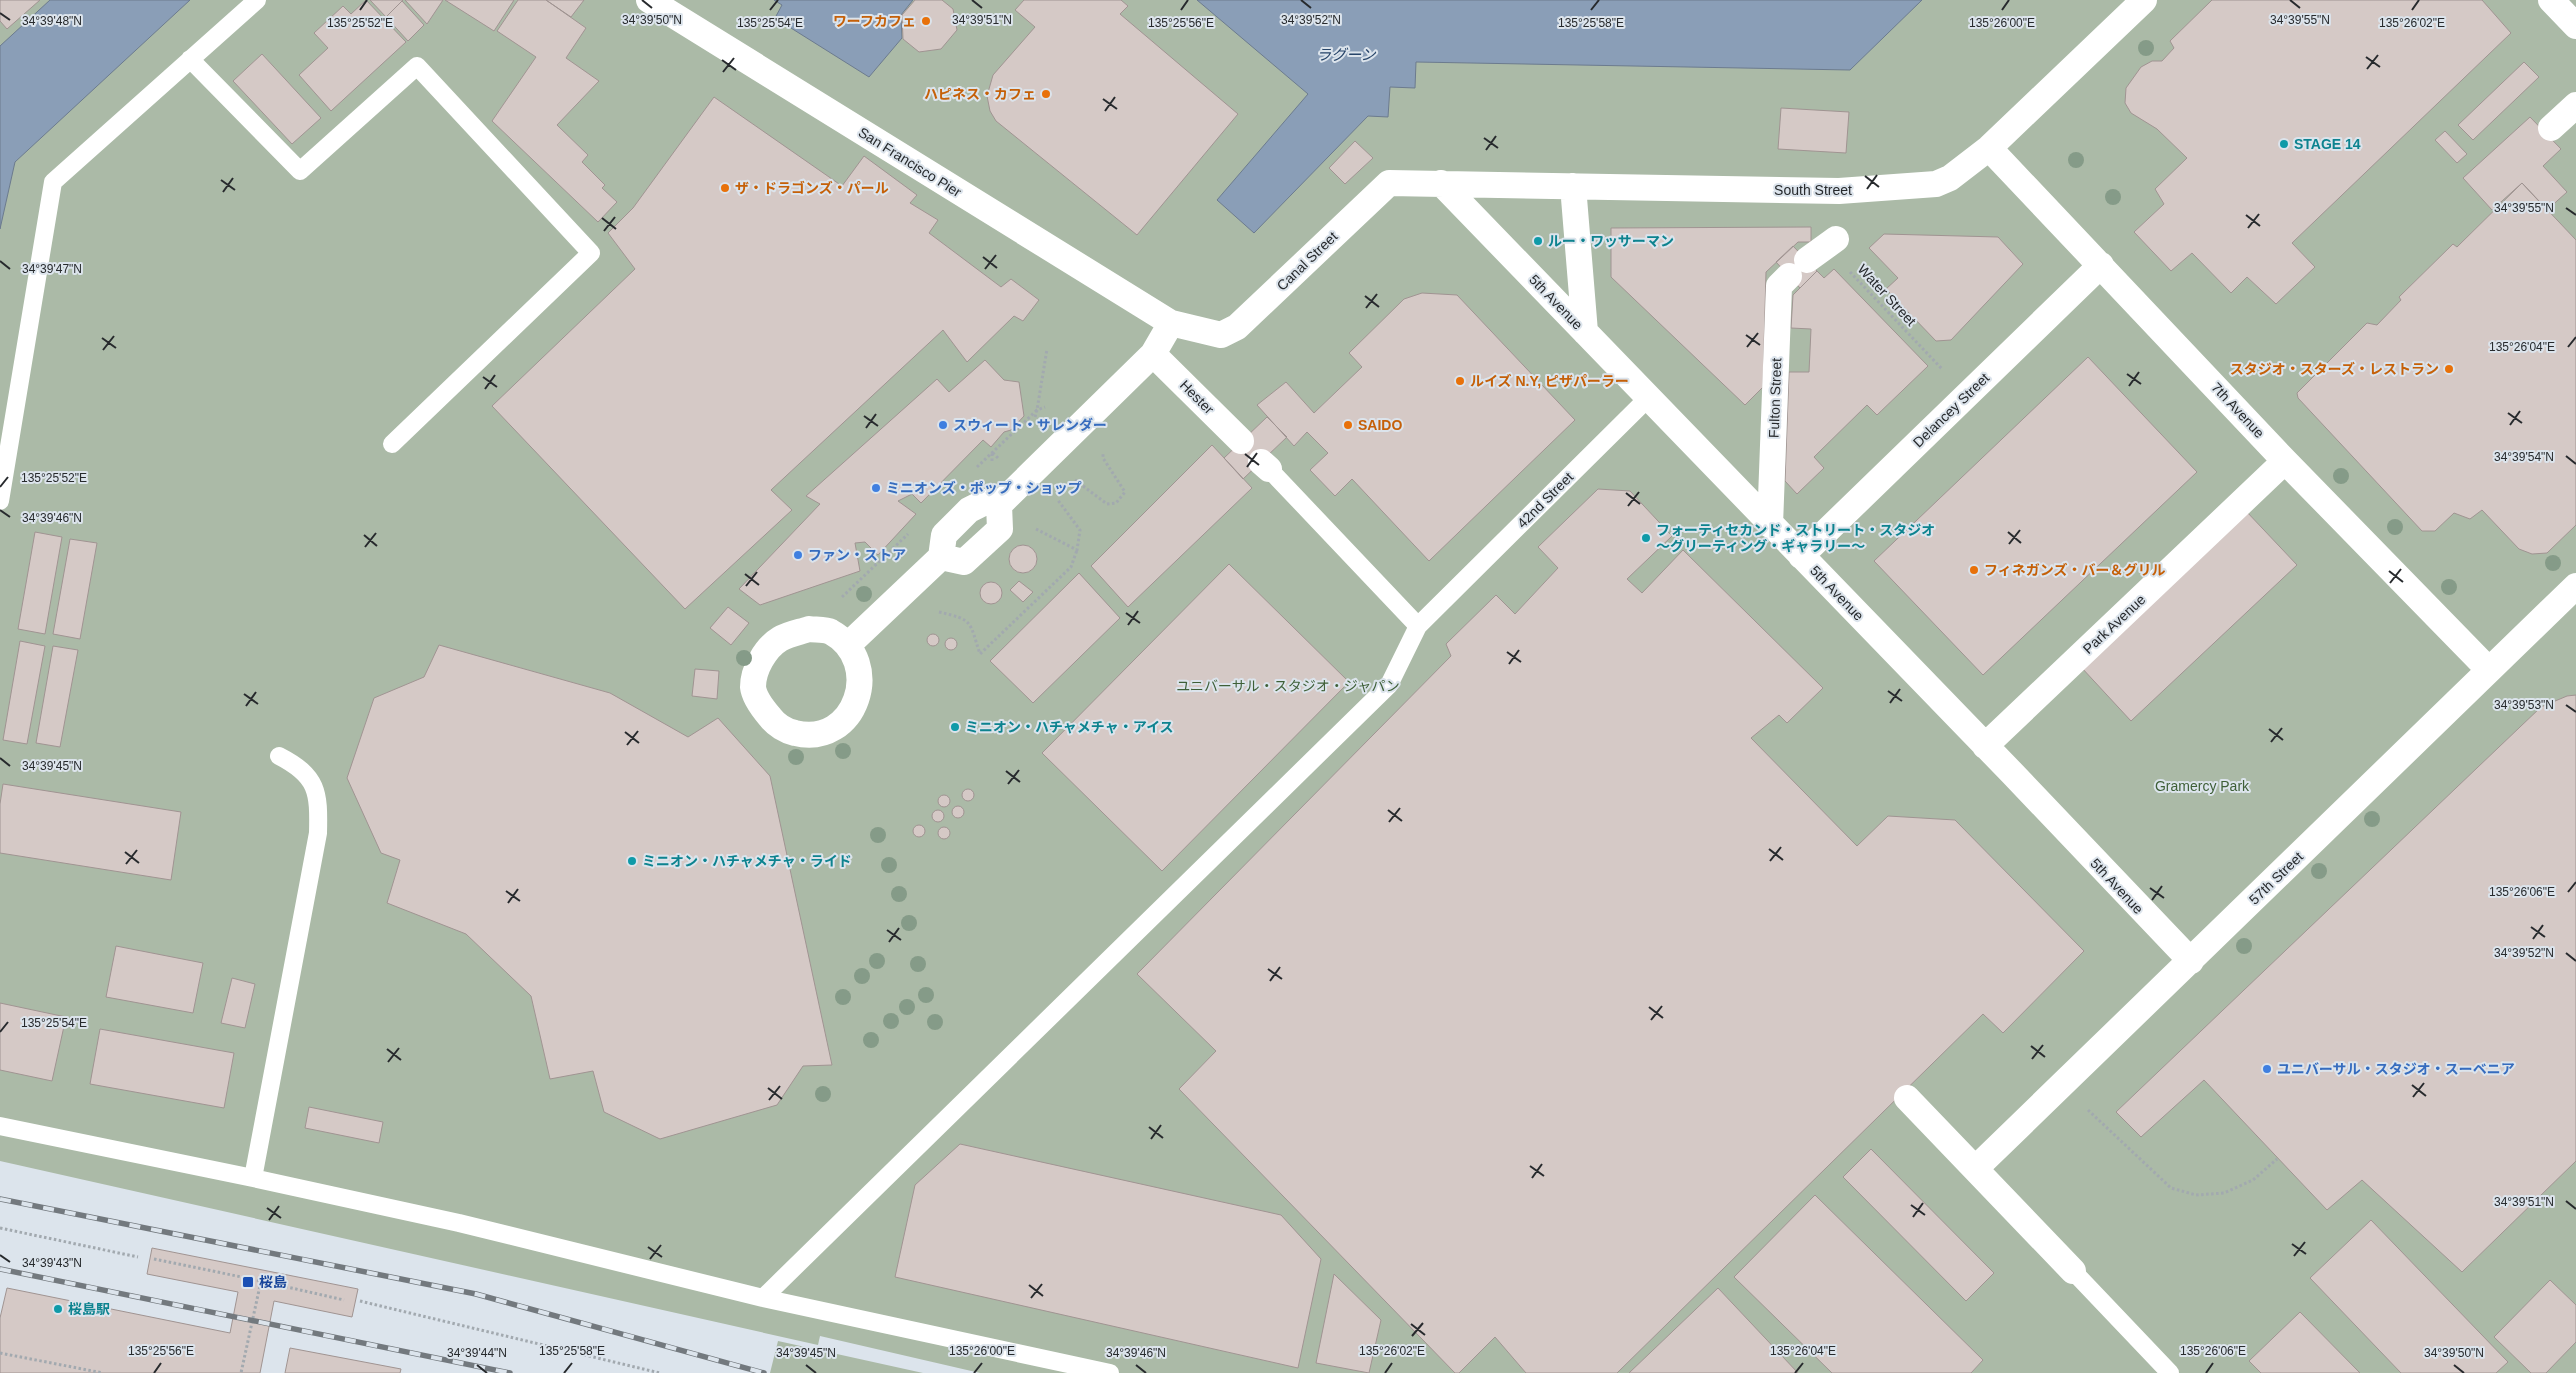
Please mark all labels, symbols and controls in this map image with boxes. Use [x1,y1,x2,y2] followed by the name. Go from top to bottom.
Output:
[622,13,682,27] text: 34°39'50"N
[833,13,916,29] place label: ワーフカフェ
[952,13,1012,27] text: 34°39'51"N
[1281,13,1341,27] text: 34°39'52"N
[2270,13,2330,27] text: 34°39'55"N
[22,14,82,28] text: 34°39'48"N
[920,15,932,27] marker: ワーフカフェ
[327,16,393,30] text: 135°25'52"E
[737,16,803,30] text: 135°25'54"E
[1148,16,1214,30] text: 135°25'56"E
[1558,16,1624,30] text: 135°25'58"E
[1969,16,2035,30] text: 135°26'00"E
[2379,16,2445,30] text: 135°26'02"E
[1316,46,1377,63] water label: ラグーン
[924,86,1036,102] place label: ハピネス・カフェ
[1040,88,1052,100] marker: ハピネス・カフェ
[856,124,965,200] street label: San Francisco Pier
[2294,136,2361,152] place label: STAGE 14
[2278,138,2290,150] marker: STAGE 14
[735,180,889,196] place label: ザ・ドラゴンズ・パール
[719,182,731,194] marker: ザ・ドラゴンズ・パール
[1774,182,1852,198] street label: South Street
[2494,201,2554,215] text: 34°39'55"N
[1273,228,1341,294] street label: Canal Street
[1548,233,1674,249] place label: ルー・ワッサーマン
[1532,235,1544,247] marker: ルー・ワッサーマン
[1855,261,1920,329] street label: Water Street
[22,262,82,276] text: 34°39'47"N
[1526,271,1586,333] street label: 5th Avenue
[2489,340,2555,354] text: 135°26'04"E
[1766,358,1784,438] street label: Fulton Street
[2230,361,2439,377] place label: スタジオ・スターズ・レストラン
[2443,363,2455,375] marker: スタジオ・スターズ・レストラン
[1910,370,1992,450] street label: Delancey Street
[1470,373,1629,389] place label: ルイズ N.Y, ピザパーラー
[1454,375,1466,387] marker: ルイズ N.Y, ピザパーラー
[1177,377,1217,417] street label: Hester
[2208,379,2268,441] street label: 7th Avenue
[953,417,1107,433] place label: スウィート・サレンダー
[1358,417,1402,433] place label: SAIDO
[937,419,949,431] marker: スウィート・サレンダー
[1342,419,1354,431] marker: SAIDO
[2494,450,2554,464] text: 34°39'54"N
[1514,469,1576,531] street label: 42nd Street
[21,471,87,485] text: 135°25'52"E
[886,480,1082,496] place label: ミニオンズ・ポップ・ショップ
[870,482,882,494] marker: ミニオンズ・ポップ・ショップ
[22,511,82,525] text: 34°39'46"N
[1656,522,1935,554] place label: フォーティセカンド・ストリート・スタジオ ～グリーティング・ギャラリー～
[1640,532,1652,544] marker: フォーティセカンド・ストリート・スタジオ ～グリーティング・ギャラリー～
[808,547,906,563] place label: ファン・ストア
[792,549,804,561] marker: ファン・ストア
[1807,562,1867,624] street label: 5th Avenue
[1984,562,2165,578] place label: フィネガンズ・バー＆グリル
[1968,564,1980,576] marker: フィネガンズ・バー＆グリル
[2080,591,2149,657] street label: Park Avenue
[1176,678,1400,694] park label: ユニバーサル・スタジオ・ジャパン
[2494,698,2554,712] text: 34°39'53"N
[965,719,1174,735] place label: ミニオン・ハチャメチャ・アイス
[949,721,961,733] marker: ミニオン・ハチャメチャ・アイス
[22,759,82,773] text: 34°39'45"N
[2155,778,2250,794] park label: Gramercy Park
[2246,848,2306,908] street label: 57th Street
[642,853,852,869] place label: ミニオン・ハチャメチャ・ライド
[626,855,638,867] marker: ミニオン・ハチャメチャ・ライド
[2087,855,2147,917] street label: 5th Avenue
[2489,885,2555,899] text: 135°26'06"E
[2494,946,2554,960] text: 34°39'52"N
[21,1016,87,1030] text: 135°25'54"E
[2277,1061,2515,1077] place label: ユニバーサル・スタジオ・スーベニア
[2261,1063,2273,1075] marker: ユニバーサル・スタジオ・スーベニア
[2494,1195,2554,1209] text: 34°39'51"N
[22,1256,82,1270] text: 34°39'43"N
[259,1274,287,1290] place label: 桜島
[241,1275,255,1289] marker: 桜島
[68,1301,110,1317] place label: 桜島駅
[52,1303,64,1315] marker: 桜島駅
[128,1344,194,1358] text: 135°25'56"E
[539,1344,605,1358] text: 135°25'58"E
[949,1344,1015,1358] text: 135°26'00"E
[1359,1344,1425,1358] text: 135°26'02"E
[1770,1344,1836,1358] text: 135°26'04"E
[2180,1344,2246,1358] text: 135°26'06"E
[447,1346,507,1360] text: 34°39'44"N
[776,1346,836,1360] text: 34°39'45"N
[1106,1346,1166,1360] text: 34°39'46"N
[2424,1346,2484,1360] text: 34°39'50"N

